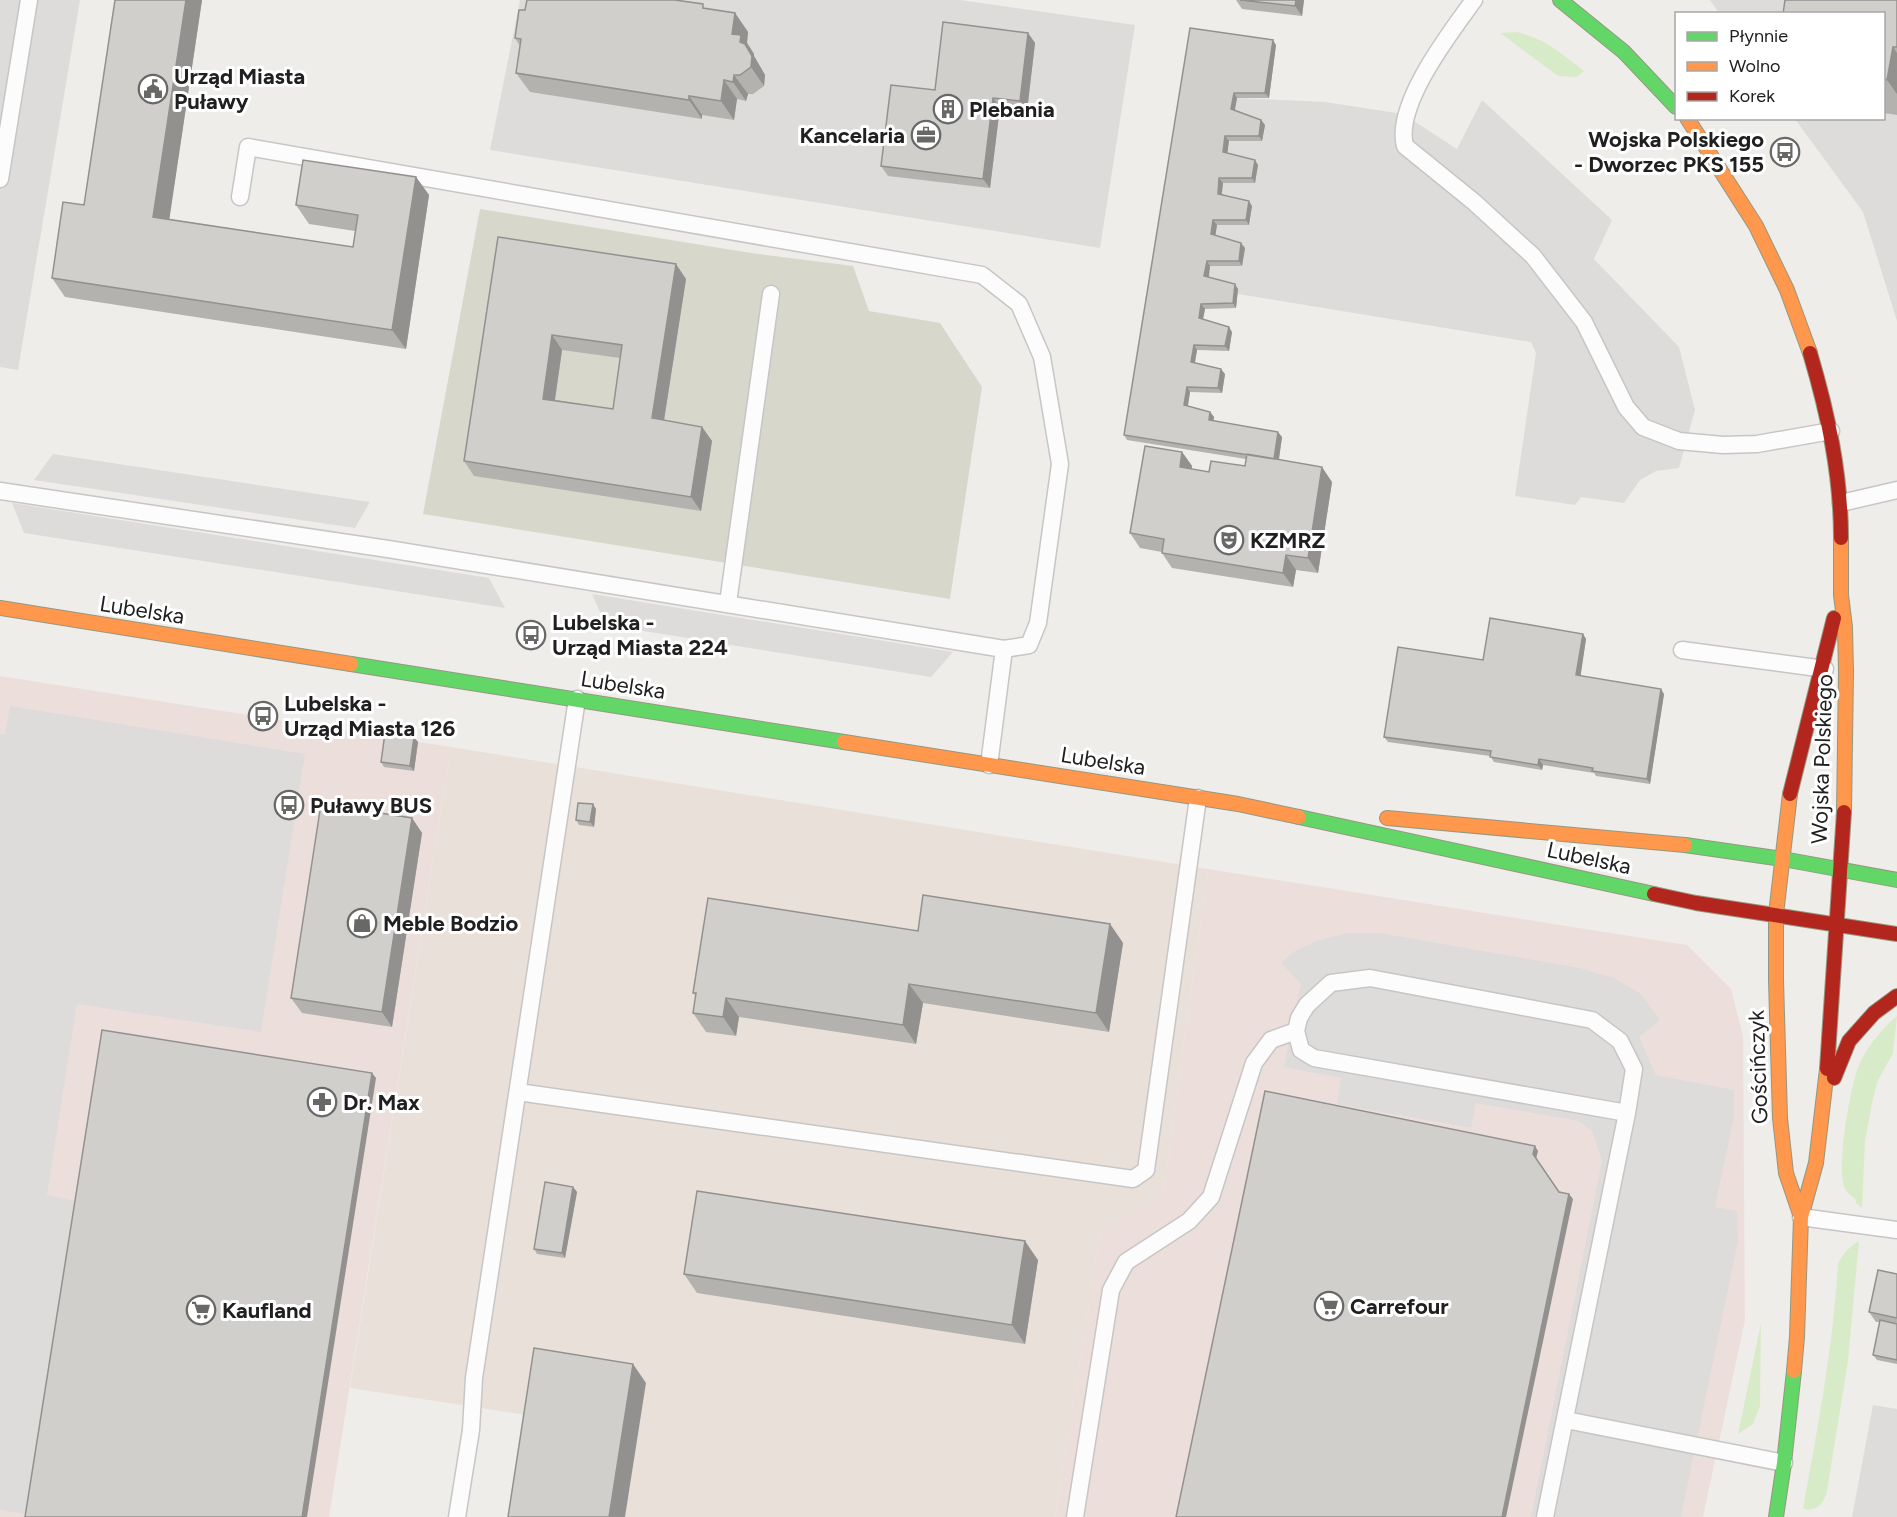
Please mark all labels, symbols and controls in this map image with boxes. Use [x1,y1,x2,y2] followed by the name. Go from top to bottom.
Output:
[1675,12,1885,120] legend
[1729,25,1788,47] text: Płynnie
[1729,55,1780,77] text: Wolno
[174,63,305,115] place label: Urząd Miasta Puławy
[137,73,169,105] public building icon: Urząd Miasta Puławy
[1729,85,1775,107] text: Korek
[932,93,964,125] building icon: Plebania
[969,96,1055,123] place label: Plebania
[910,119,942,151] office icon: Kancelaria
[800,122,905,149] place label: Kancelaria
[1574,126,1764,178] place label: Wojska Polskiego - Dworzec PKS 155
[1769,136,1801,168] bus stop icon: Wojska Polskiego - Dworzec PKS 155
[1213,524,1245,556] theatre icon: KZMRZ
[1250,527,1326,554] place label: KZMRZ
[98,590,186,630] street label: Lubelska
[552,609,728,661] place label: Lubelska - Urząd Miasta 224
[515,619,547,651] bus stop icon: Lubelska - Urząd Miasta 224
[579,665,667,705] street label: Lubelska
[1806,674,1838,844] street label: Wojska Polskiego
[284,690,455,742] place label: Lubelska - Urząd Miasta 126
[247,700,279,732] bus stop icon: Lubelska - Urząd Miasta 126
[1059,741,1147,781] street label: Lubelska
[273,789,305,821] bus stop icon: Puławy BUS
[310,792,432,819] place label: Puławy BUS
[1544,836,1634,880] street label: Lubelska
[346,907,378,939] shop icon: Meble Bodzio
[383,910,519,937] place label: Meble Bodzio
[1743,1009,1773,1124] street label: Gościńczyk
[306,1086,338,1118] pharmacy icon: Dr. Max
[343,1089,420,1116] place label: Dr. Max
[1313,1290,1345,1322] supermarket icon: Carrefour
[1350,1293,1449,1320] place label: Carrefour
[185,1294,217,1326] supermarket icon: Kaufland
[222,1297,312,1324] place label: Kaufland

